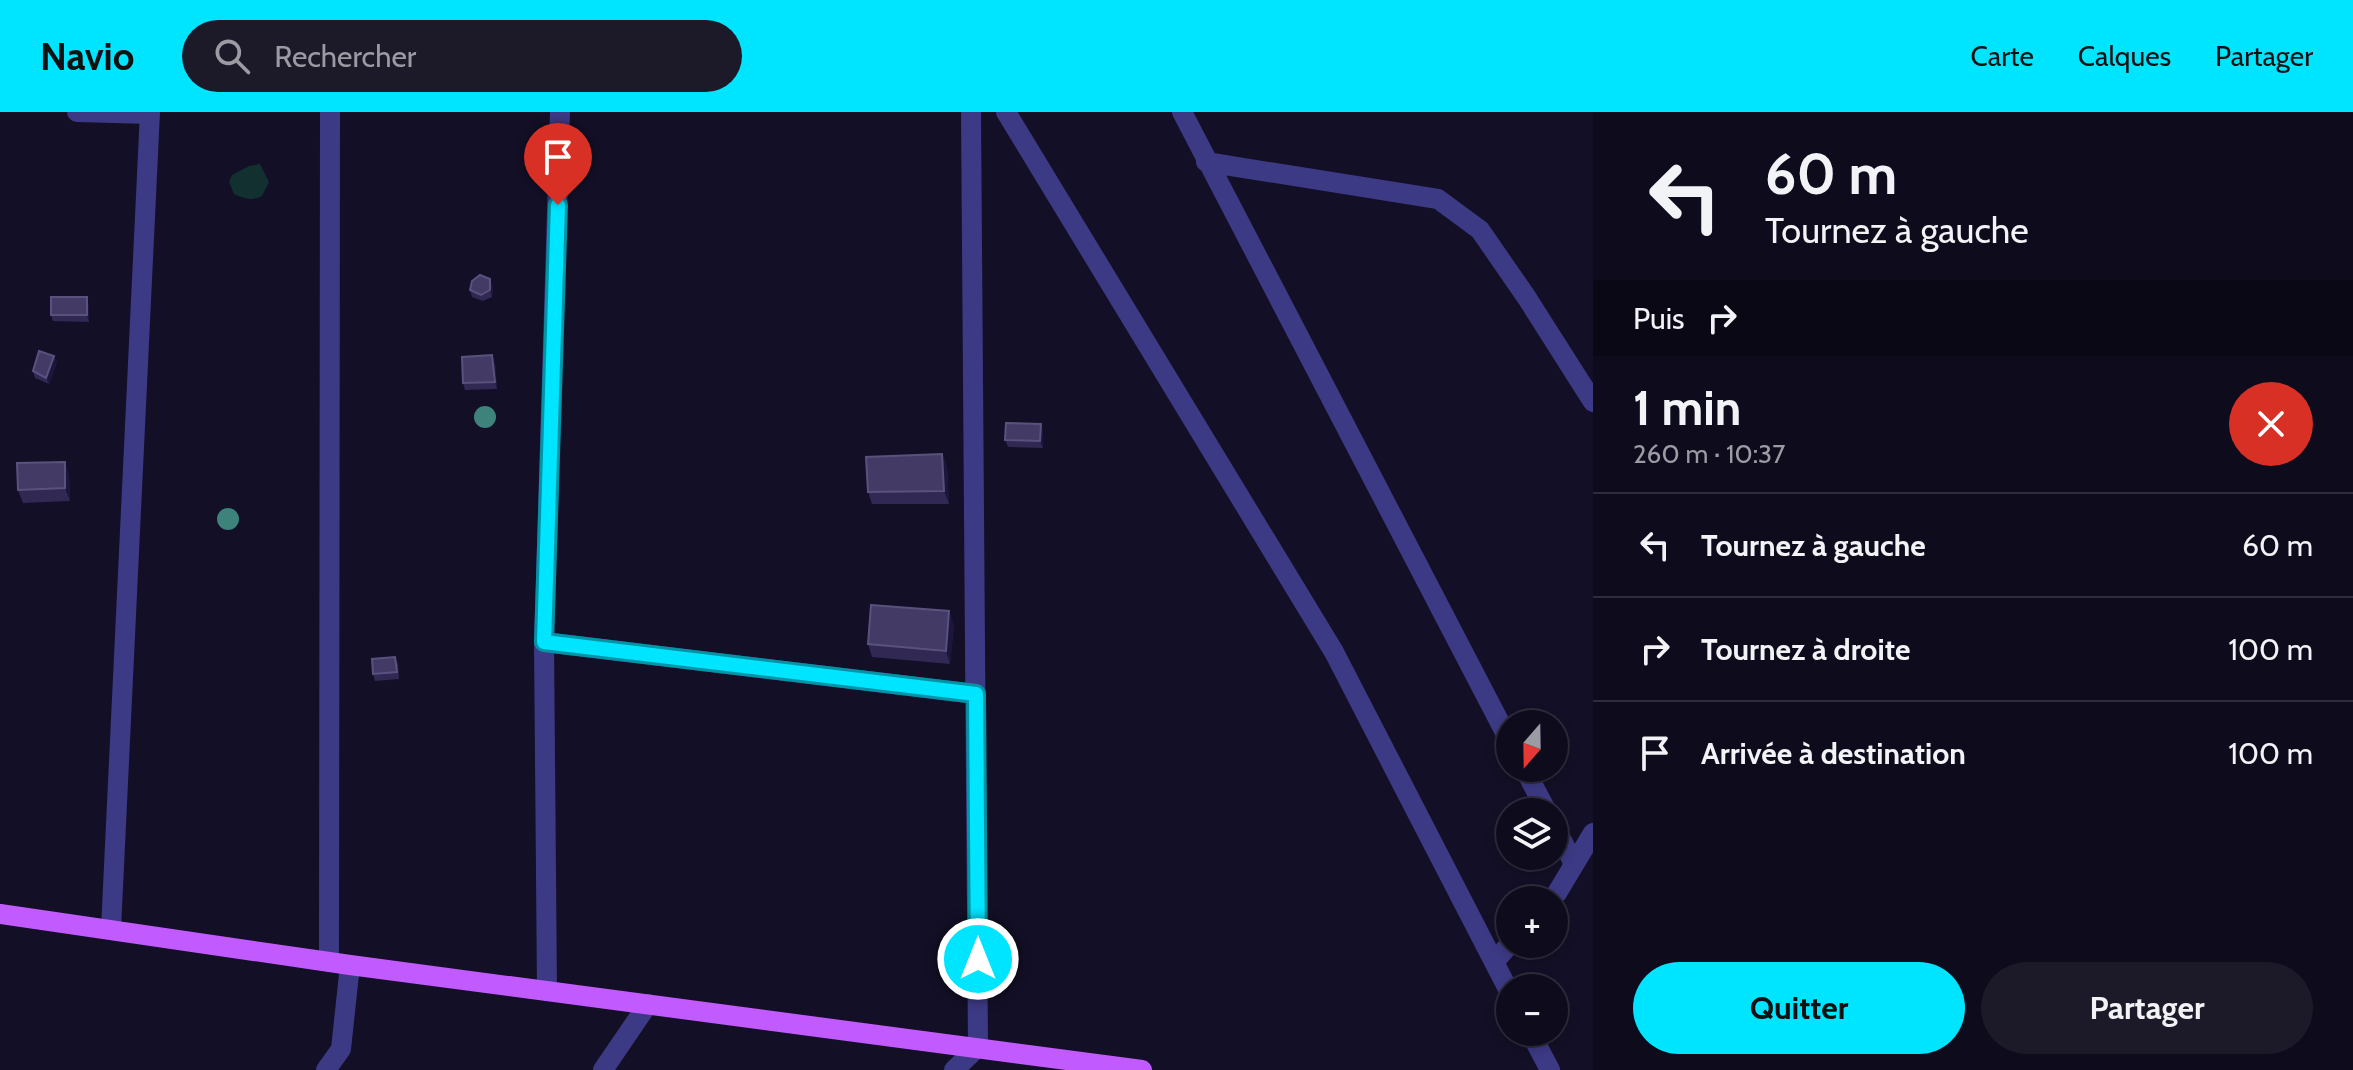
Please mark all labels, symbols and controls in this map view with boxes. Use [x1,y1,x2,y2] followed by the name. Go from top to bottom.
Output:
[182,20,742,92] search box
[40,33,134,80] text: Navio
[210,34,254,78] icon: search
[274,38,416,75] text: Rechercher
[1971,39,2034,73] text: Carte
[2078,39,2171,73] text: Calques
[2215,39,2313,73] text: Partager
[524,123,592,205] pin
[536,135,580,179] icon: arrive
[1765,140,1897,208] text: 60 m
[1633,144,1737,248] icon: left
[1765,208,2029,252] text: Tournez à gauche
[1700,296,1744,340] icon: right
[1633,300,1684,337] text: Puis
[1633,379,1741,437] text: 1 min
[2229,382,2313,466] button: close
[1633,438,1785,470] text: 260 m · 10:37
[1633,523,1677,567] icon: left
[1701,527,1926,564] text: Tournez à gauche
[2242,527,2313,564] text: 60 m
[1633,627,1677,671] icon: right
[1701,631,1910,668] text: Tournez à droite
[2228,631,2313,668] text: 100 m
[1496,710,1568,782] north arrow
[1496,710,1568,1046] map controls
[1633,731,1677,775] icon: arrive
[1701,735,1966,772] text: Arrivée à destination
[2228,735,2313,772] text: 100 m
[1496,798,1568,870] button: layers
[1496,886,1568,958] button: +
[936,917,1020,1001] position arrow
[1633,962,1965,1054] button: Quitter
[1981,962,2313,1054] button: Partager
[1496,974,1568,1046] button: −

